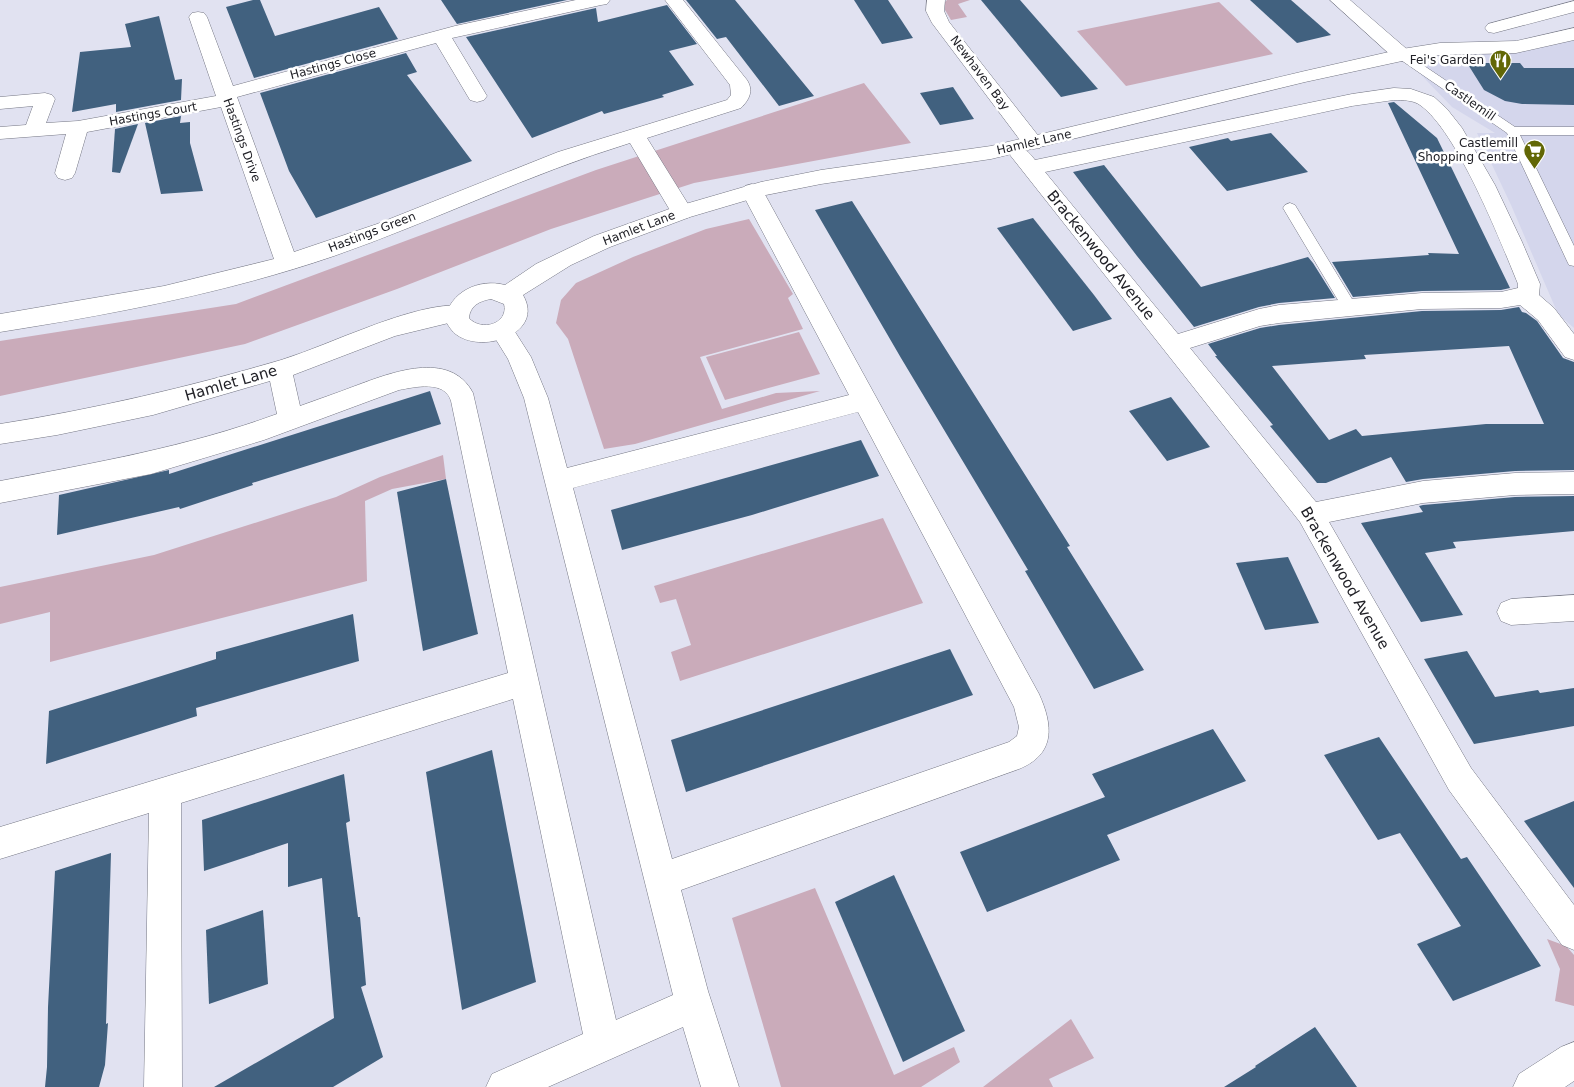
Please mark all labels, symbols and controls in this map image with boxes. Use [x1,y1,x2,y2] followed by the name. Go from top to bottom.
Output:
[947,33,1013,113] street label: Newhaven Bay
[288,46,378,82] street label: Hastings Close
[1488,48,1512,79] restaurant icon: Fei's Garden
[1410,53,1484,67] place label: Fei's Garden
[1442,78,1498,124] street label: Castlemill
[220,96,264,184] street label: Hastings Drive
[108,99,198,129] street label: Hastings Court
[995,127,1073,157] street label: Hamlet Lane
[1418,136,1518,164] place label: Castlemill Shopping Centre
[1522,138,1546,169] supermarket icon: Castlemill Shopping Centre
[1043,187,1159,323] street label: Brackenwood Avenue
[601,208,677,248] street label: Hamlet Lane
[326,209,418,255] street label: Hastings Green
[183,361,279,405] street label: Hamlet Lane
[1297,504,1393,652] street label: Brackenwood Avenue

